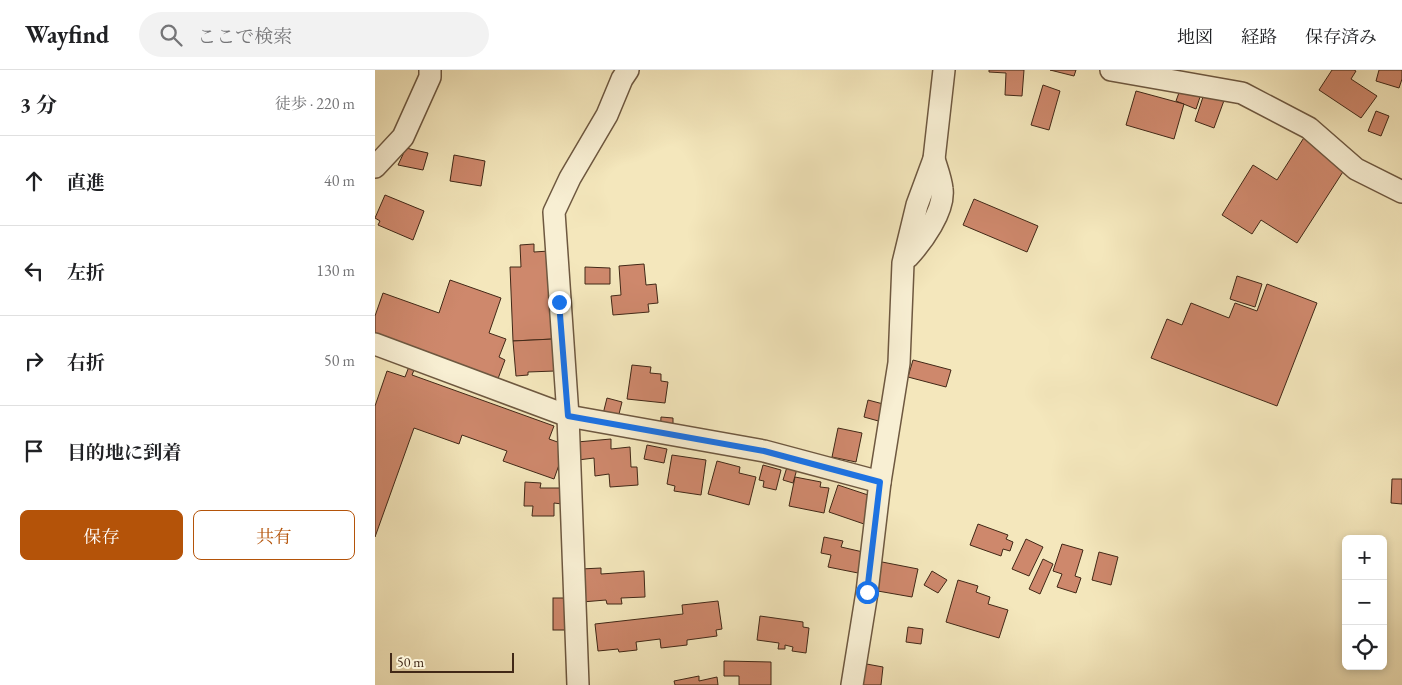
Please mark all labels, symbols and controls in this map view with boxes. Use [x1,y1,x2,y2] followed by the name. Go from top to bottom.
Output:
[139,12,489,57] search box
[25,19,109,50] text: Wayfind
[157,21,185,49] icon: search
[197,24,292,49] text: ここで検索
[1177,25,1213,48] text: 地図
[1241,25,1277,48] text: 経路
[1305,25,1377,48] text: 保存済み
[20,91,57,118] text: 3 分
[275,93,355,114] text: 徒歩 · 220 m
[20,167,48,195] icon: ahead
[67,170,105,195] text: 直進
[324,170,355,191] text: 40 m
[20,257,48,285] icon: left
[67,260,105,285] text: 左折
[316,260,355,281] text: 130 m
[548,291,571,314] route end
[20,347,48,375] icon: right
[67,350,105,375] text: 右折
[324,350,355,371] text: 50 m
[20,437,48,465] icon: arrive
[67,440,181,465] text: 目的地に到着
[20,510,183,560] button: 保存
[193,510,355,560] button: 共有
[1342,535,1387,670] map controls
[1342,535,1387,580] button: +
[1342,580,1387,625] button: −
[856,581,879,604] route start
[1342,625,1387,670] button: locate
[390,650,514,673] scale bar
[397,653,424,671] text: 50 m

